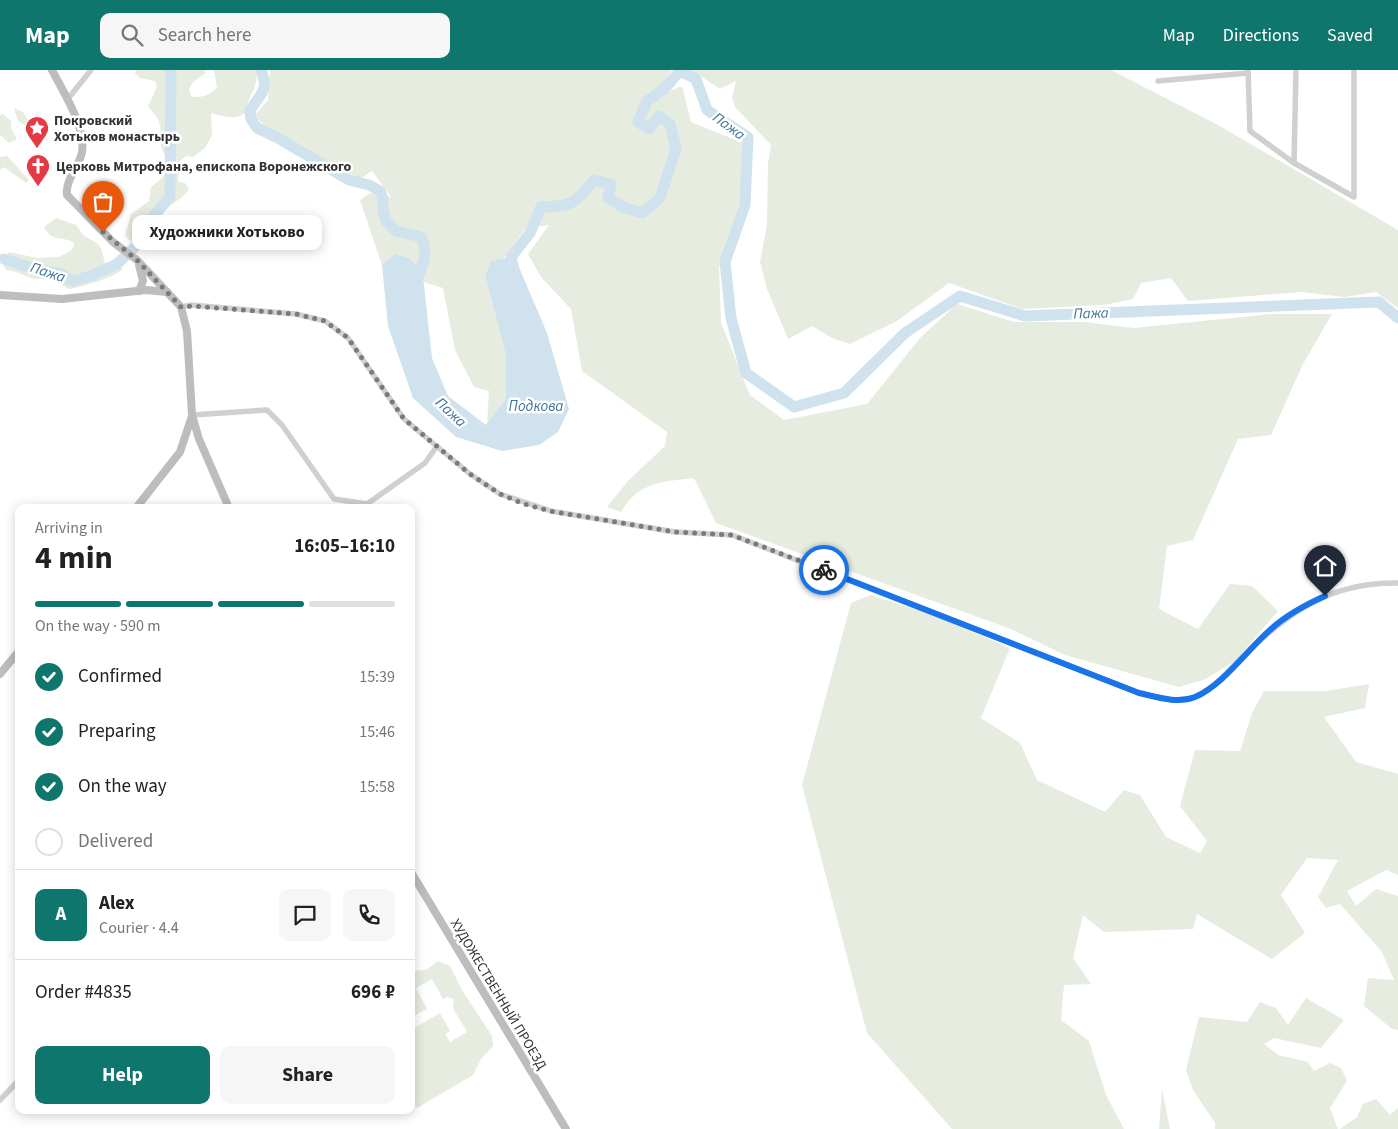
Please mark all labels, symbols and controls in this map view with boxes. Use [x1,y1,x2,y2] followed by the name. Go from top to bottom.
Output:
[100,13,450,58] search box
[25,18,70,53] text: Map
[118,21,146,49] icon: search
[158,22,251,49] text: Search here
[1163,23,1195,48] text: Map
[1223,23,1299,48] text: Directions
[1327,23,1373,48] text: Saved
[708,107,749,145] water label: Пажа
[54,111,180,147] place label: Покровский Хотьков монастырь
[24,115,50,149] place icon: Покровский Хотьков монастырь
[25,153,51,187] church icon: Церковь Митрофана, епископа Воронежского
[56,157,352,177] place label: Церковь Митрофана, епископа Воронежского
[82,181,124,232] pin
[89,188,117,216] icon: bag
[133,214,323,250] callout: Художники Хотьково
[149,221,305,243] text: Художники Хотьково
[28,257,68,288] water label: Пажа
[1073,302,1109,325] water label: Пажа
[431,393,471,432] water label: Пажа
[509,396,563,417] water label: Подкова
[35,517,103,539] text: Arriving in
[294,533,395,560] text: 16:05–16:10
[35,535,113,581] text: 4 min
[799,545,849,595] courier
[1304,545,1346,596] pin
[1311,552,1339,580] icon: home
[810,556,838,584] icon: bike
[35,615,160,637] text: On the way · 590 m
[35,663,63,691] icon: check
[78,663,162,690] text: Confirmed
[359,666,395,688] text: 15:39
[35,718,63,746] icon: check
[78,718,156,745] text: Preparing
[359,721,395,743] text: 15:46
[35,773,63,801] icon: check
[78,773,167,800] text: On the way
[359,776,395,798] text: 15:58
[78,828,153,855] text: Delivered
[279,889,331,941] button: chat
[343,889,395,941] button: phone
[99,890,135,917] text: Alex
[56,901,66,928] text: A
[445,915,551,1074] street label: ХУДОЖЕСТВЕННЫЙ ПРОЕЗД
[99,917,179,939] text: Courier · 4.4
[35,979,132,1006] text: Order #4835
[351,979,395,1006] text: 696 ₽
[35,1046,210,1104] button: Help
[220,1046,395,1104] button: Share

